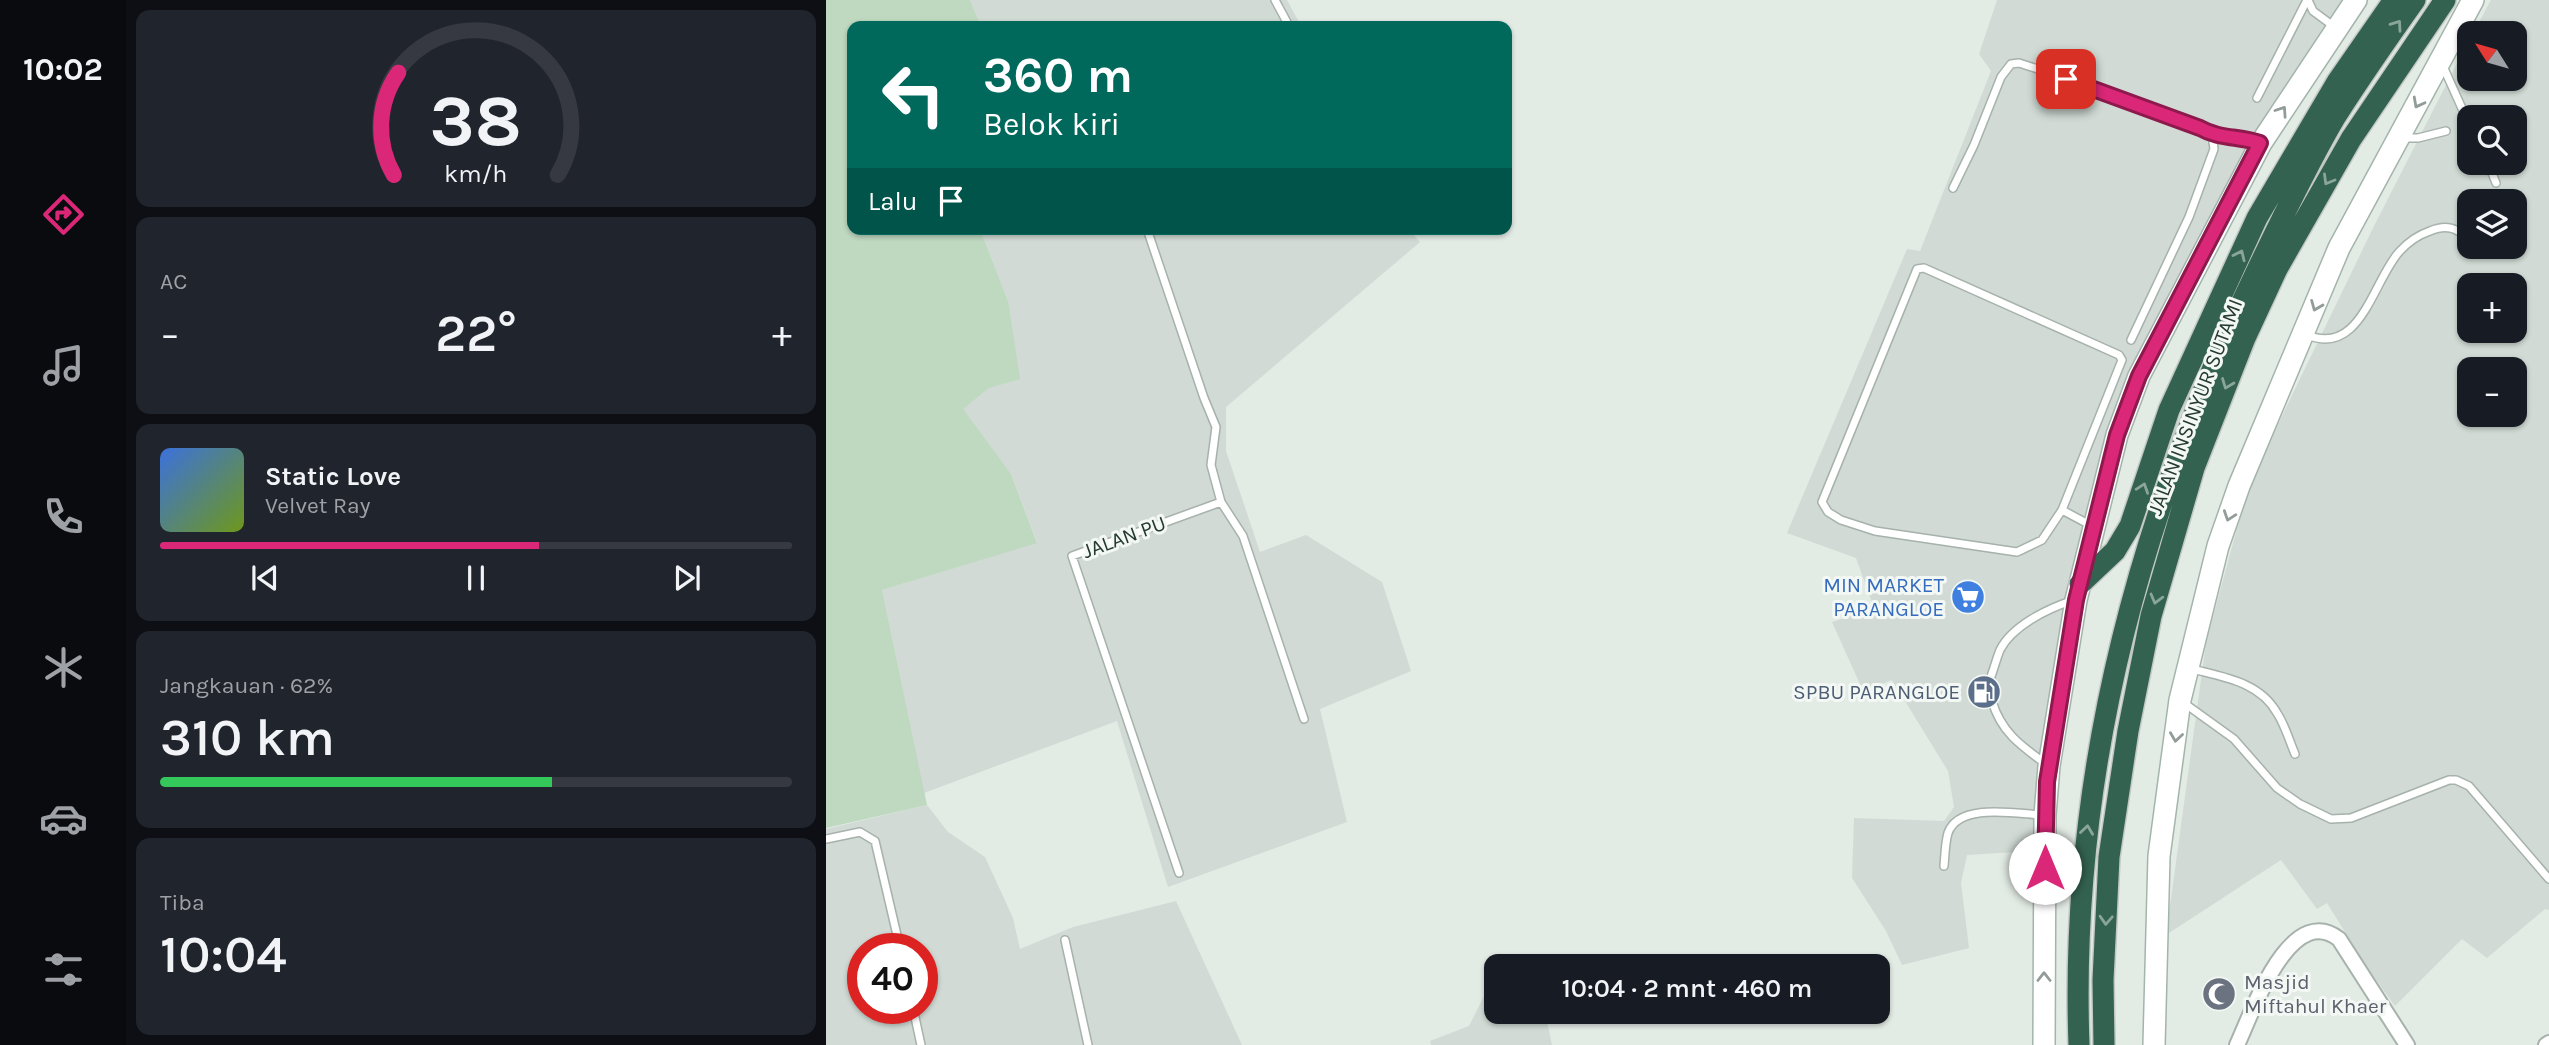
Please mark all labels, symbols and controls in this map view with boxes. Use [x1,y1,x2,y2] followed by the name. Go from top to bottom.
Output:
[2389,20,2401,33] one-way arrow
[2457,21,2527,91] north arrow
[2457,21,2527,427] map controls
[983,47,1133,104] text: 360 m
[868,49,959,140] icon: left
[2036,49,2096,109] pin
[23,51,103,88] text: 10:02
[2047,60,2085,98] icon: arrive
[430,78,522,163] text: 38
[2413,96,2426,108] one-way arrow
[2457,105,2527,175] button: search
[983,106,1120,143] text: Belok kiri
[2274,106,2286,119] one-way arrow
[444,158,508,187] text: km/h
[2323,172,2336,185] one-way arrow
[932,182,970,220] icon: arrive
[868,186,918,217] text: Lalu
[2457,189,2527,259] button: layers
[39,190,88,239] icon: directions
[2232,250,2246,263] one-way arrow
[160,268,187,295] text: AC
[2457,273,2527,343] button: +
[2143,295,2247,519] street label: JALAN INSINYUR SUTAMI
[2310,300,2324,312] one-way arrow
[435,303,517,364] text: 22°
[160,312,180,357] text: −
[772,312,792,357] text: +
[39,341,88,390] icon: music
[2457,357,2527,427] button: −
[2222,377,2236,389] one-way arrow
[265,461,401,492] text: Static Love
[2135,482,2149,494] one-way arrow
[39,492,88,541] icon: phone
[265,492,370,519] text: Velvet Ray
[2223,510,2237,522] one-way arrow
[1079,511,1169,563] street label: JALAN PU
[246,559,284,597] icon: previous
[457,559,495,597] icon: pause
[668,559,706,597] icon: next
[1823,573,1944,621] place label: MIN MARKET PARANGLOE
[1949,578,1987,616] supermarket icon: MIN MARKET PARANGLOE
[2150,593,2164,605] one-way arrow
[39,643,88,692] icon: climate
[160,672,333,699] text: Jangkauan · 62%
[1965,673,2003,711] fuel station icon: SPBU PARANGLOE
[1793,680,1960,704] place label: SPBU PARANGLOE
[160,707,335,768] text: 310 km
[2169,731,2184,743] one-way arrow
[39,794,88,843] icon: car
[2079,824,2094,836] one-way arrow
[2008,831,2082,905] position arrow
[160,889,205,916] text: Tiba
[2098,915,2113,926] one-way arrow
[160,924,287,985] text: 10:04
[847,933,938,1024] speed limit sign: 40
[39,945,88,994] icon: filters
[2244,970,2387,1018] place label: Masjid Miftahul Khaer
[2036,971,2052,982] one-way arrow
[1562,973,1812,1004] text: 10:04 · 2 mnt · 460 m
[2200,975,2238,1013] mosque icon: Masjid Miftahul Khaer

